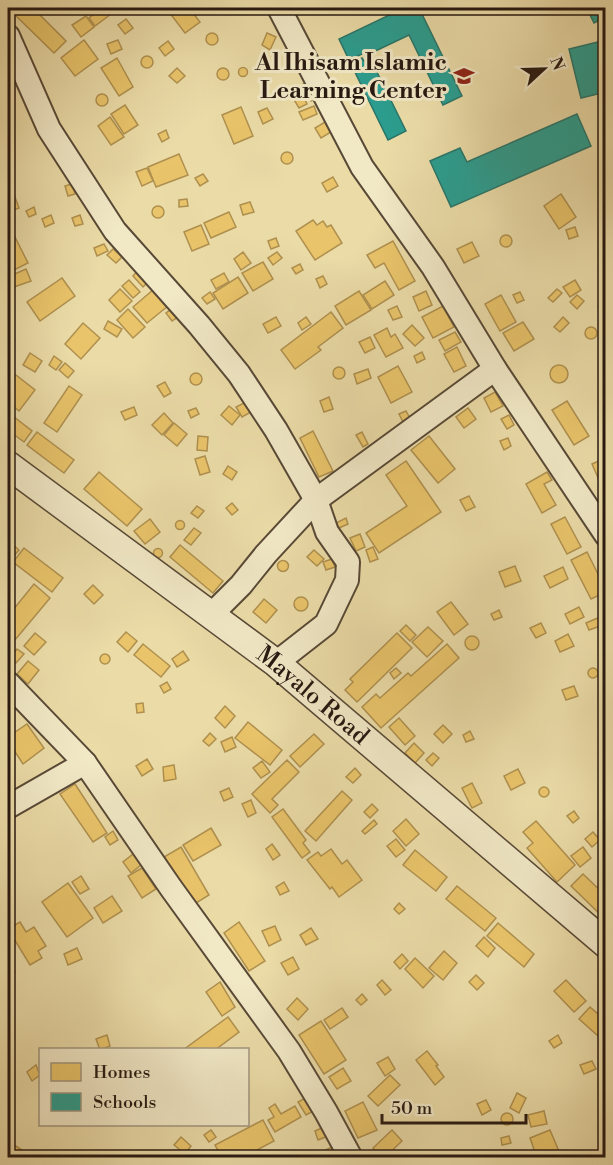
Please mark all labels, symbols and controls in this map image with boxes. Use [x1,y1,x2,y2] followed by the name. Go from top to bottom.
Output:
[514,39,574,99] north arrow
[254,48,447,106] place label: Al Ihisam Islamic Learning Center
[545,54,569,74] text: N
[452,64,476,88] school or university icon: Al Ihisam Islamic Learning Center
[250,640,375,752] street label: Mayalo Road
[39,1048,249,1126] legend
[93,1061,150,1084] text: Homes
[382,1087,526,1125] scale bar
[93,1091,157,1114] text: Schools
[391,1097,433,1120] text: 50 m

